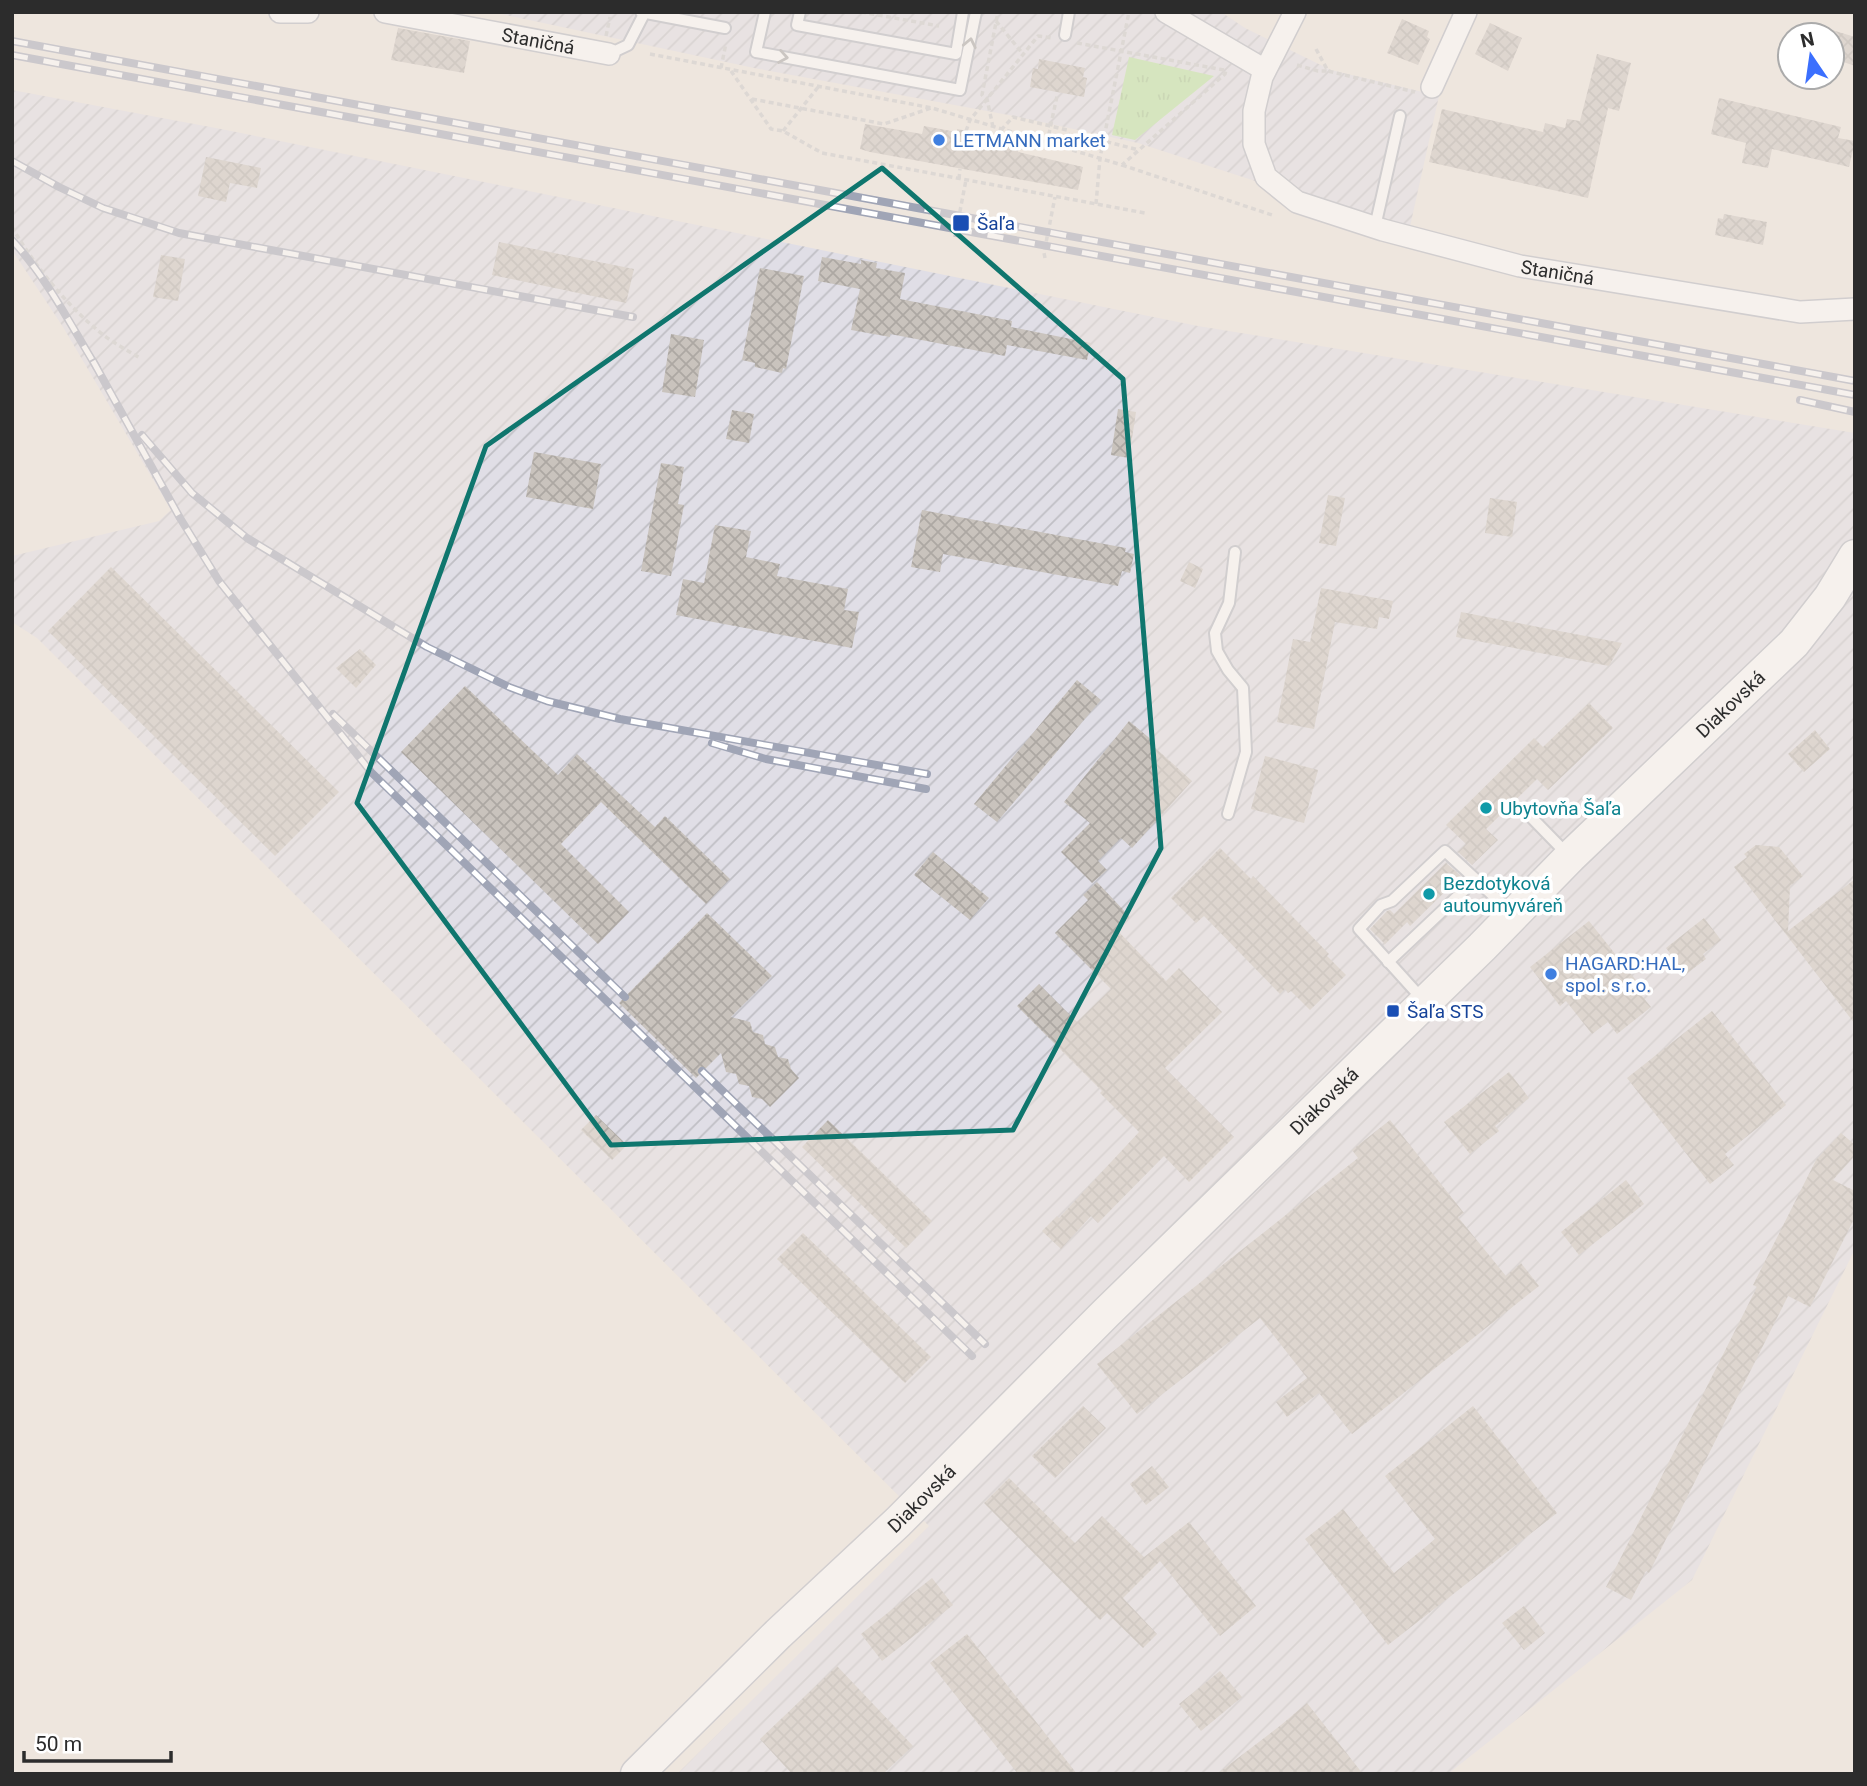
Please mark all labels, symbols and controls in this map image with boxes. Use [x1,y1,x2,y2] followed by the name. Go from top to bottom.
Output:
[1776,21,1846,91] north arrow
[500,23,577,59] street label: Staničná
[1798,27,1816,53] text: N
[961,37,976,49] one-way arrow
[777,49,789,64] one-way arrow
[953,129,1106,152] place label: LETMANN market
[931,132,947,148] marker: LETMANN market
[977,212,1015,235] place label: Šaľa
[951,213,971,233] marker: Šaľa
[1519,255,1596,290] street label: Staničná
[1691,666,1770,742] street label: Diakovská
[1500,797,1621,820] place label: Ubytovňa Šaľa
[1478,800,1494,816] marker: Ubytovňa Šaľa
[1443,872,1563,917] place label: Bezdotyková autoumyváreň
[1421,886,1437,902] marker: Bezdotyková autoumyváreň
[1565,952,1685,997] place label: HAGARD:HAL, spol. s r.o.
[1543,966,1559,982] marker: HAGARD:HAL, spol. s r.o.
[1407,1000,1483,1023] place label: Šaľa STS
[1385,1003,1401,1019] marker: Šaľa STS
[1285,1062,1363,1139] street label: Diakovská
[883,1460,960,1537] street label: Diakovská
[24,1720,172,1764] scale bar
[35,1732,82,1756] text: 50 m

